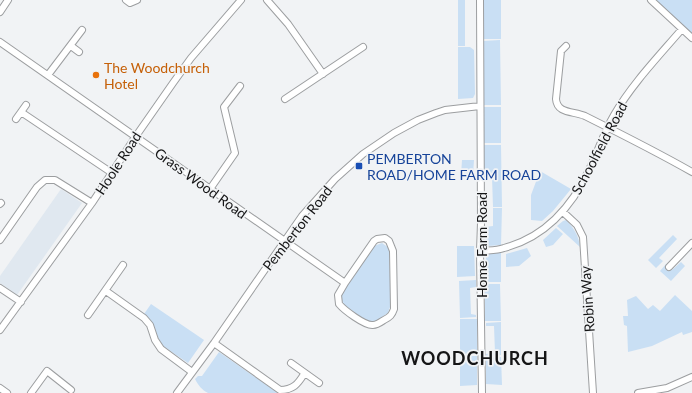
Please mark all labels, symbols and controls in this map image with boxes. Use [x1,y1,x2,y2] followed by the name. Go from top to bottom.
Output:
[104,59,210,92] place label: The Woodchurch Hotel
[91,70,101,80] marker: The Woodchurch Hotel
[567,99,631,197] street label: Schoolfield Road
[91,128,145,198] street label: Hoole Road
[152,144,250,222] street label: Grass Wood Road
[367,150,541,183] place label: PEMBERTON ROAD/HOME FARM ROAD
[354,161,364,171] marker: PEMBERTON ROAD/HOME FARM ROAD
[259,182,335,274] street label: Pemberton Road
[473,192,490,298] street label: Home Farm Road
[576,265,598,333] street label: Robin Way
[401,347,549,369] district label: WOODCHURCH

